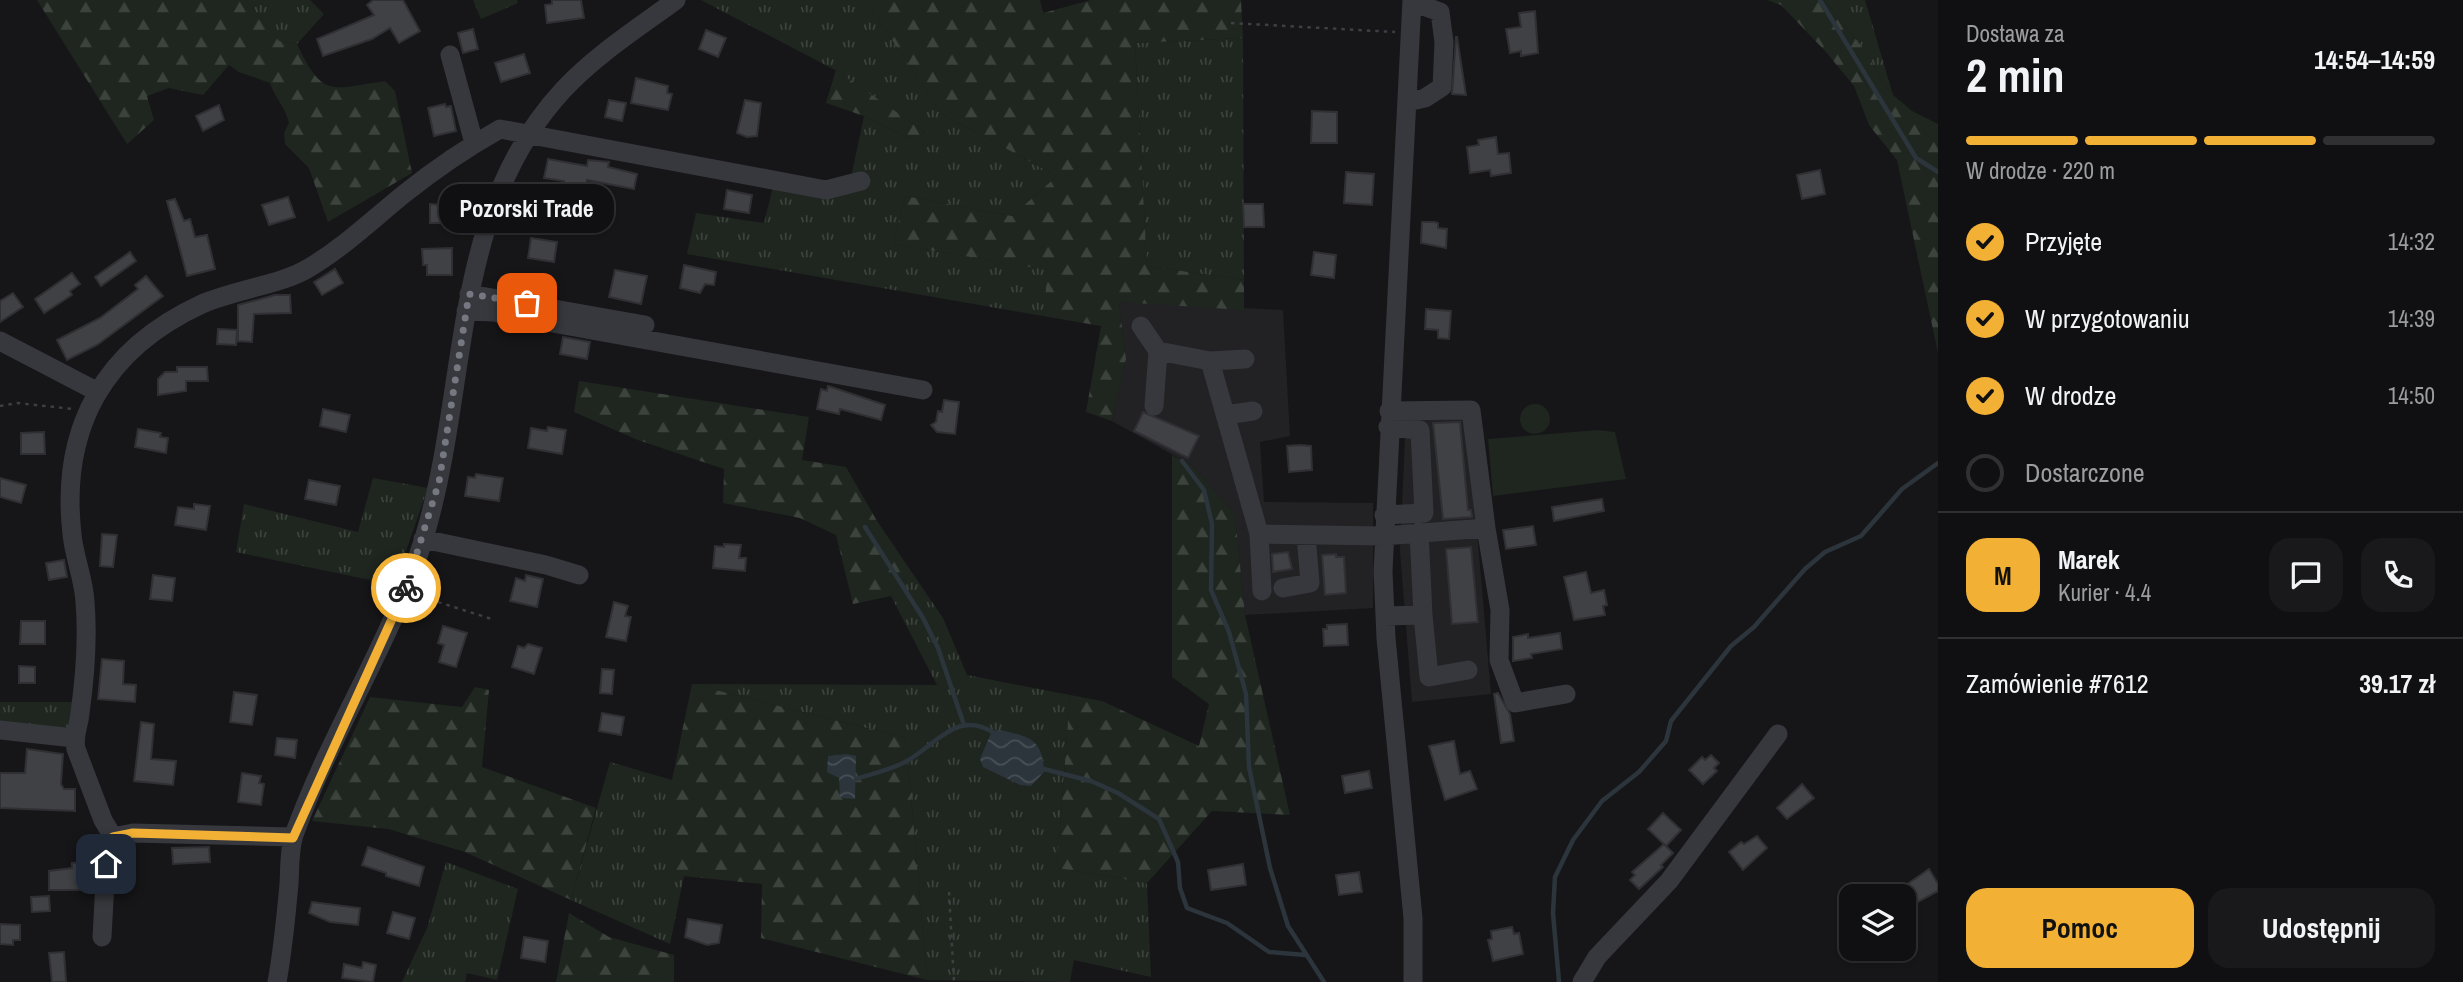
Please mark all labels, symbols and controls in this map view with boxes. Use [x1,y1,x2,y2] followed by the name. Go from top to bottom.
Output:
[1966,18,2065,49] text: Dostawa za
[2314,42,2435,77] text: 14:54–14:59
[1966,44,2065,106] text: 2 min
[1966,155,2115,186] text: W drodze · 220 m
[440,184,614,233] callout: Pozorski Trade
[459,193,594,224] text: Pozorski Trade
[1966,223,2004,261] icon: check
[2025,224,2102,259] text: Przyjęte
[2388,226,2435,257] text: 14:32
[497,273,557,333] pin
[508,284,546,322] icon: bag
[1966,300,2004,338] icon: check
[2025,301,2190,336] text: W przygotowaniu
[2388,303,2435,334] text: 14:39
[1966,377,2004,415] icon: check
[2025,378,2116,413] text: W drodze
[2388,380,2435,411] text: 14:50
[2025,455,2145,490] text: Dostarczone
[2269,538,2343,612] button: chat
[2361,538,2435,612] button: phone
[2058,542,2120,577] text: Marek
[371,553,441,623] courier
[1994,558,2012,593] text: M
[387,569,425,607] icon: bike
[2058,577,2151,608] text: Kurier · 4.4
[1966,666,2149,701] text: Zamówienie #7612
[2359,666,2435,701] text: 39.17 zł
[76,834,136,894] pin
[87,845,125,883] icon: home
[1839,884,1916,961] map controls
[1839,884,1916,961] button: layers
[1966,888,2194,968] button: Pomoc
[2208,888,2435,968] button: Udostępnij

